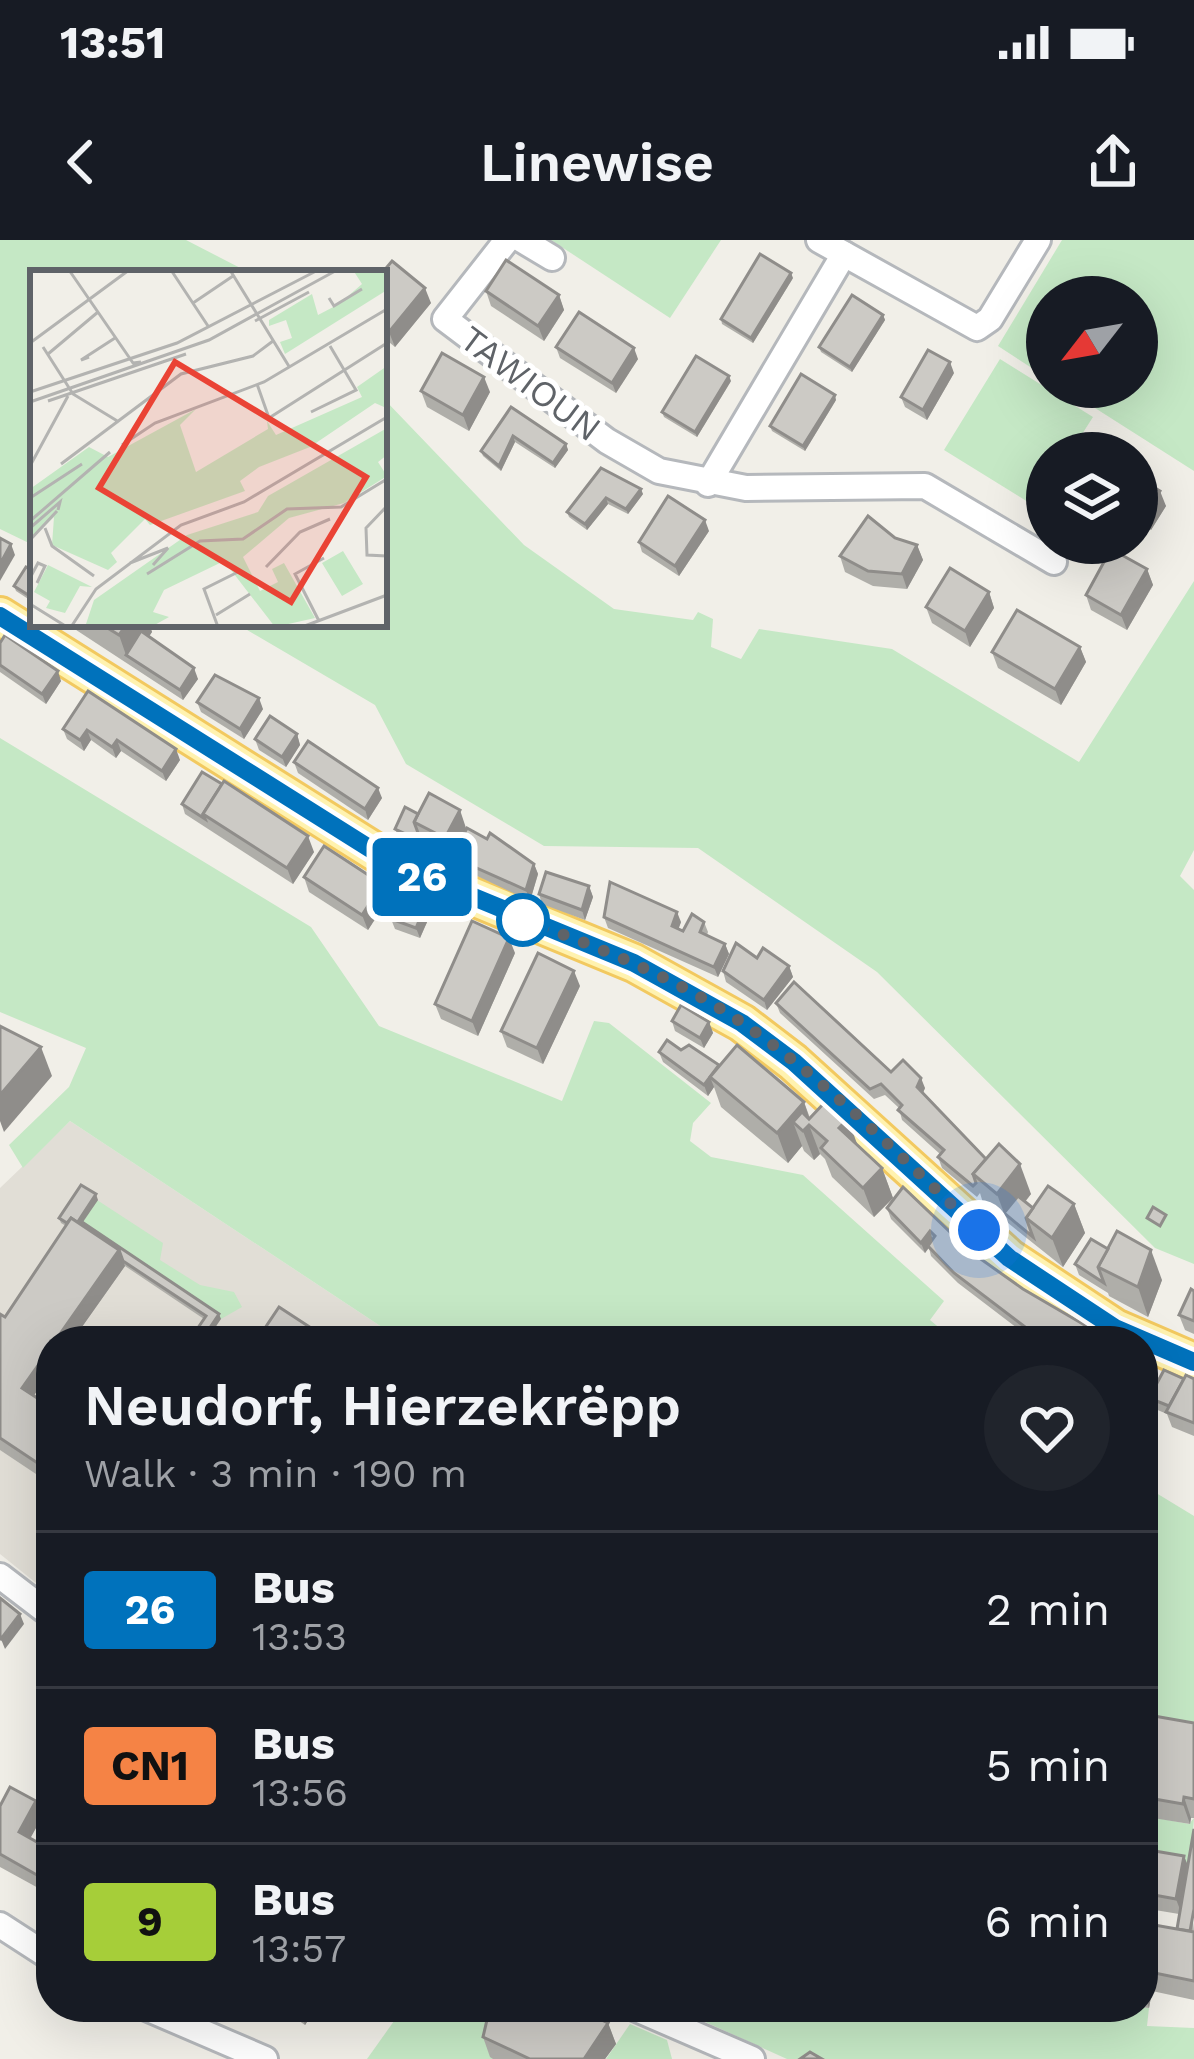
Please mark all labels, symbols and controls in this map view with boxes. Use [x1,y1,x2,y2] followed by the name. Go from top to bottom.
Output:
[60,16,165,69] text: 13:51
[48,129,114,195] icon: back
[1080,129,1146,195] icon: share
[480,131,714,194] text: Linewise
[30,270,387,627] inset map
[1026,276,1158,408] north arrow
[1026,276,1158,564] map controls
[452,317,609,450] street label: TAWIOUN
[1026,432,1158,564] button: layers
[368,838,476,916] line badge: 26
[397,852,447,901] text: 26
[498,895,548,945] unlabelled marker
[949,1200,1009,1260] your location
[984,1365,1110,1491] button: heart
[84,1372,681,1439] text: Neudorf, Hierzekrëpp
[84,1451,467,1496] text: Walk · 3 min · 190 m
[252,1561,335,1614] text: Bus
[986,1583,1110,1636] text: 2 min
[125,1585,175,1634] text: 26
[252,1614,347,1659] text: 13:53
[252,1717,335,1770] text: Bus
[986,1739,1110,1792] text: 5 min
[111,1741,189,1790] text: CN1
[252,1770,348,1815] text: 13:56
[252,1873,335,1926] text: Bus
[985,1895,1110,1948] text: 6 min
[137,1897,163,1946] text: 9
[252,1926,346,1971] text: 13:57

